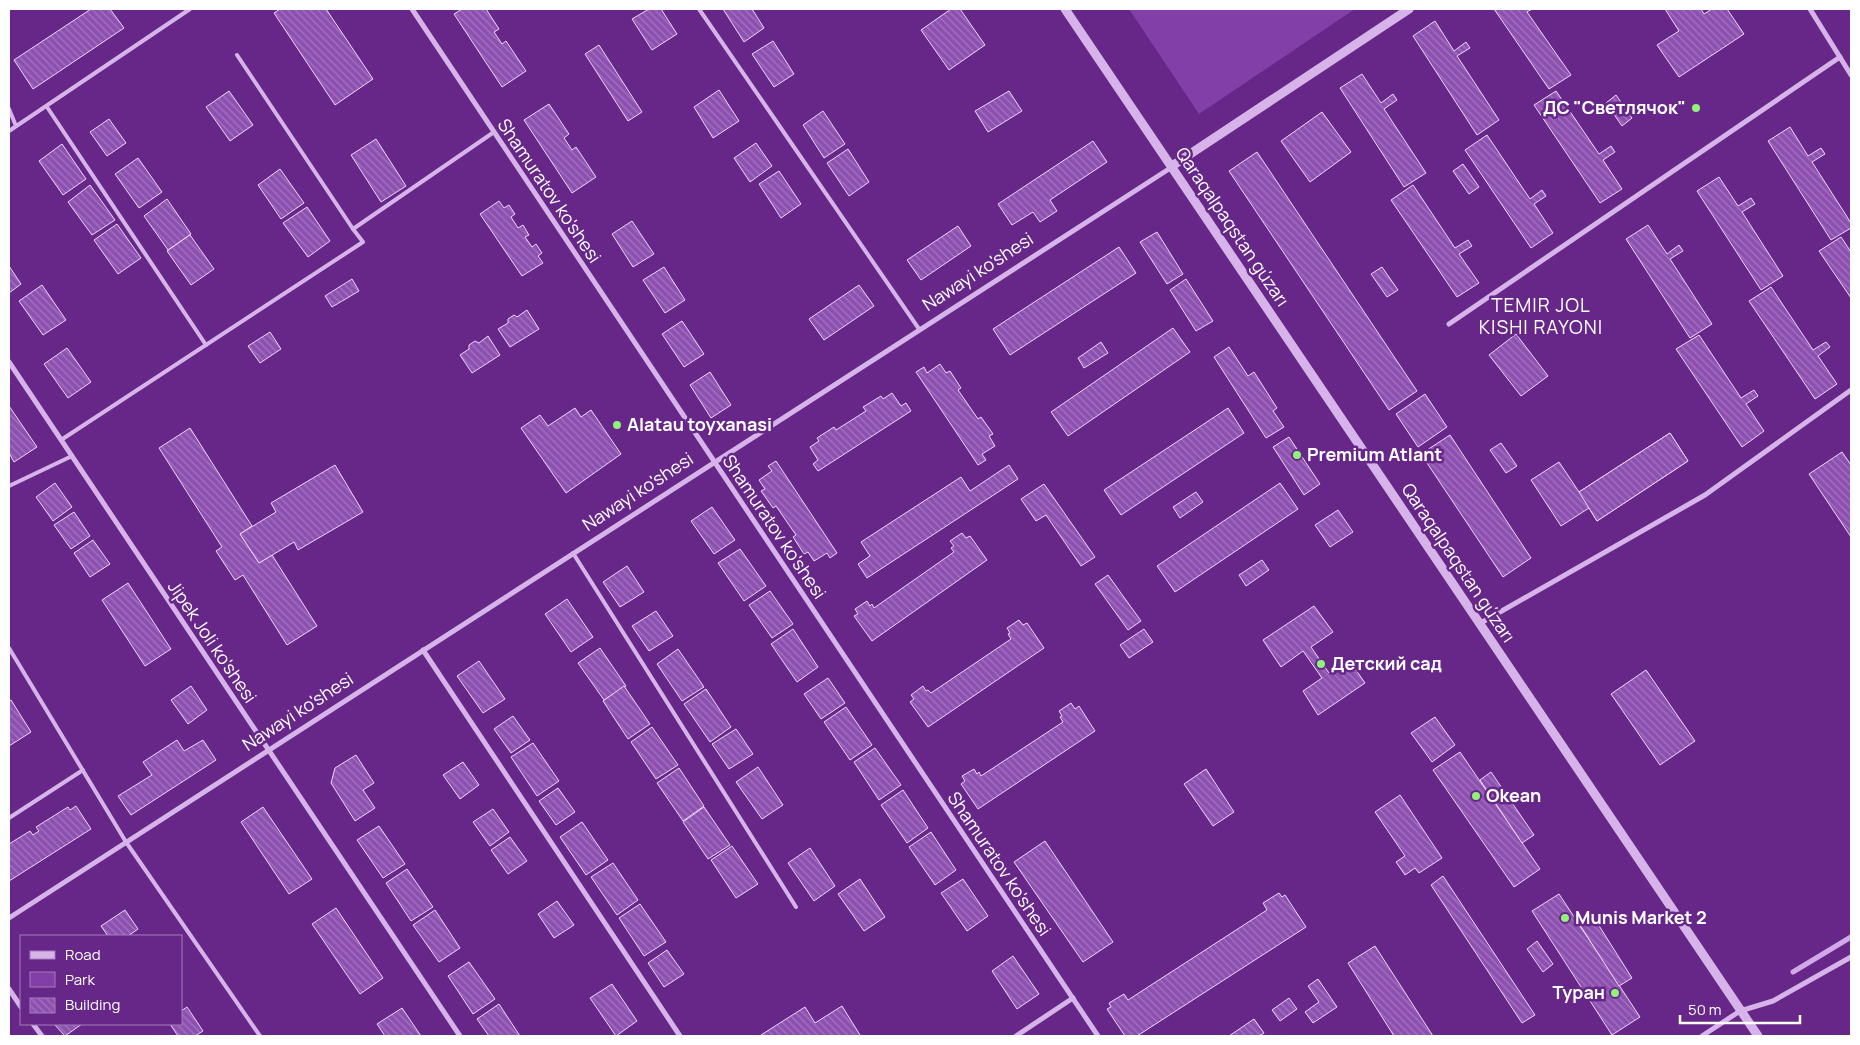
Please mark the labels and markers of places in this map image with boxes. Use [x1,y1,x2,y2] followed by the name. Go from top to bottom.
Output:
[1543,95,1686,119] place label: ДС "Светлячок"
[1690,102,1702,114] marker: ДС "Светлячок"
[627,412,772,436] place label: Alatau toyxanasi
[611,419,623,431] marker: Alatau toyxanasi
[1307,442,1442,466] place label: Premium Atlant
[1291,449,1303,461] marker: Premium Atlant
[1331,651,1442,675] place label: Детский сад
[1315,658,1327,670] marker: Детский сад
[1486,783,1541,807] place label: Okean
[1470,790,1482,802] marker: Okean
[1575,905,1707,929] place label: Munis Market 2
[1559,912,1571,924] marker: Munis Market 2
[1553,980,1605,1004] place label: Туран
[1609,987,1621,999] marker: Туран

